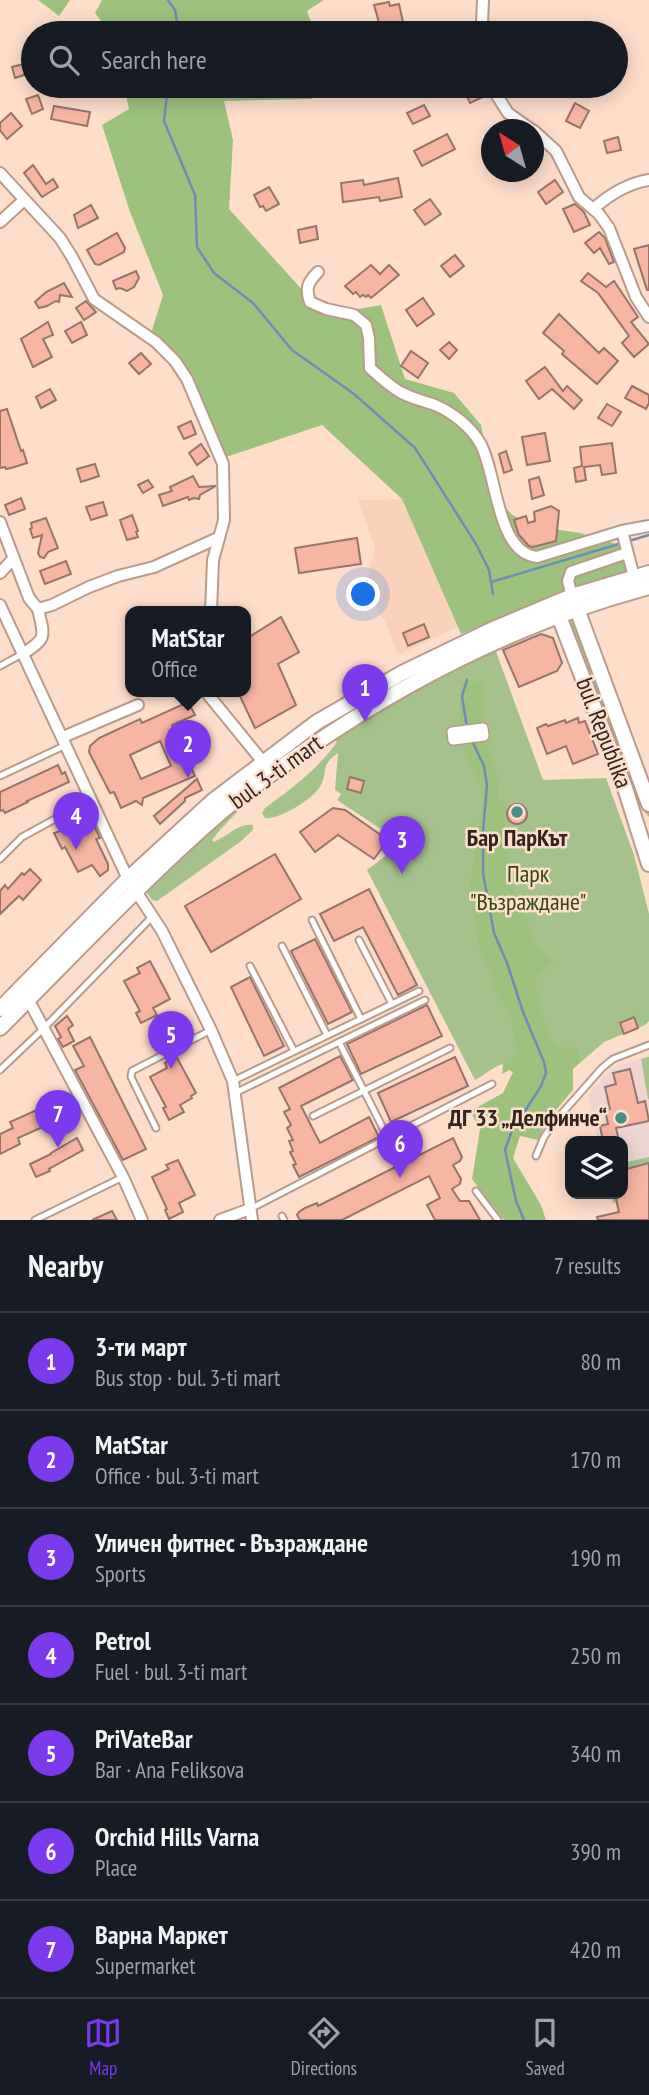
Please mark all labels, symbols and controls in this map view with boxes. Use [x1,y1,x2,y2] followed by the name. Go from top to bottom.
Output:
[21,21,628,98] search box
[45,41,83,79] icon: search
[101,43,207,76] text: Search here
[481,119,544,182] north arrow
[346,577,380,611] your location
[125,606,251,697] popup
[152,621,224,654] text: MatStar
[152,654,197,683] text: Office
[342,664,388,722] pin: 1
[569,673,640,792] street label: bul. Republika
[165,720,211,778] pin: 2
[223,727,329,816] street label: bul. 3-ti mart
[53,792,99,850] pin: 4
[509,804,525,820] marker: Бар ПарКът
[379,816,425,874] pin: 3
[467,822,568,853] place label: Бар ПарКът
[470,858,586,917] park label: Парк "Възраждане"
[148,1011,194,1069] pin: 5
[35,1090,81,1148] pin: 7
[448,1102,607,1133] place label: ДГ 33 „Делфинче“
[613,1110,629,1126] marker: ДГ 33 „Делфинче“
[377,1120,423,1178] pin: 6
[565,1136,628,1199] map controls
[565,1136,628,1199] button: layers
[28,1246,103,1285] text: Nearby
[554,1251,621,1280] text: 7 results
[95,1330,187,1363] text: 3-ти март
[46,1347,57,1376] text: 1
[580,1347,621,1376] text: 80 m
[95,1363,280,1392] text: Bus stop · bul. 3-ti mart
[95,1428,168,1461] text: MatStar
[46,1445,57,1474] text: 2
[570,1445,621,1474] text: 170 m
[95,1461,259,1490] text: Office · bul. 3-ti mart
[95,1526,368,1559] text: Уличен фитнес - Възраждане
[46,1543,57,1572] text: 3
[570,1543,621,1572] text: 190 m
[95,1559,146,1588] text: Sports
[95,1624,151,1657] text: Petrol
[46,1641,57,1670] text: 4
[570,1641,621,1670] text: 250 m
[95,1657,247,1686] text: Fuel · bul. 3-ti mart
[95,1722,193,1755] text: PriVateBar
[46,1739,57,1768] text: 5
[570,1739,621,1768] text: 340 m
[95,1755,244,1784] text: Bar · Ana Feliksova
[95,1820,259,1853] text: Orchid Hills Varna
[46,1837,57,1866] text: 6
[570,1837,621,1866] text: 390 m
[95,1853,137,1882] text: Place
[95,1918,228,1951] text: Варна Маркет
[46,1935,57,1964] text: 7
[570,1935,621,1964] text: 420 m
[95,1951,196,1980] text: Supermarket
[84,2014,122,2080] tab: Map
[291,2014,357,2080] tab: Directions
[526,2014,565,2080] tab: Saved

